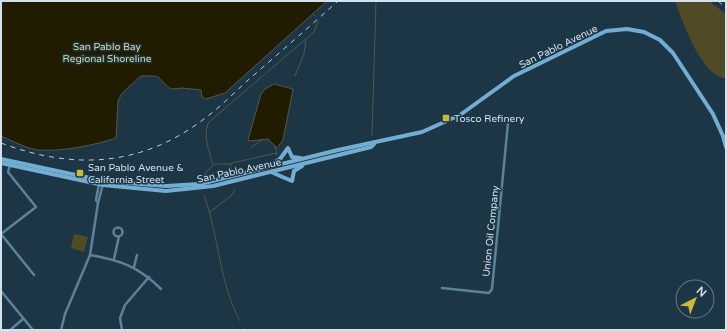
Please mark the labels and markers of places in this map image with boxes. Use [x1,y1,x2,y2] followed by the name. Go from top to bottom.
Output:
[441,113,451,123] marker: Tosco Refinery
[454,113,525,125] place label: Tosco Refinery
[88,162,184,186] place label: San Pablo Avenue & California Street
[75,168,85,178] marker: San Pablo Avenue & California Street

